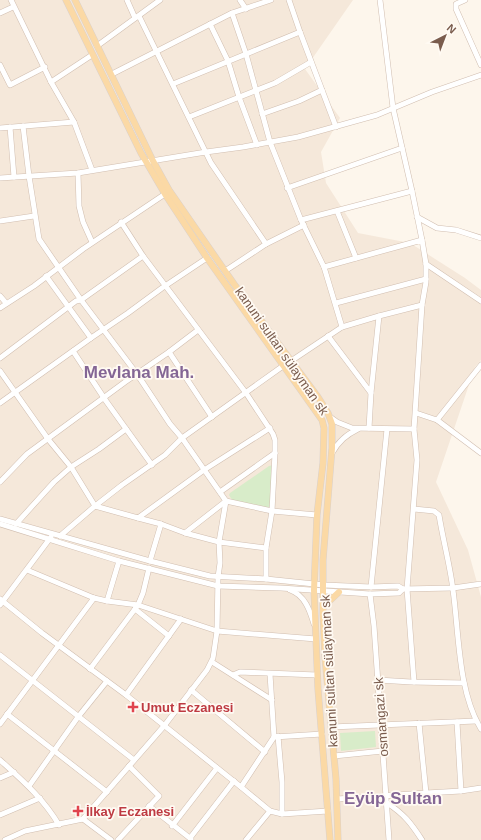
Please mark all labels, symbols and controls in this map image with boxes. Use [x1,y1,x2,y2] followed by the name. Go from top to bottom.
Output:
[425,16,465,56] north arrow
[445,21,459,36] text: N
[232,284,332,418] street label: kanuni sultan sülayman sk
[84,363,194,382] district label: Mevlana Mah.
[317,594,340,748] street label: kanuni sultan sülayman sk
[371,676,391,757] street label: osmangazi sk
[141,700,233,715] place label: Umut Eczanesi
[128,702,138,712] marker: Umut Eczanesi
[344,789,442,808] district label: Eyüp Sultan
[86,804,174,819] place label: İlkay Eczanesi
[73,806,83,816] marker: İlkay Eczanesi

